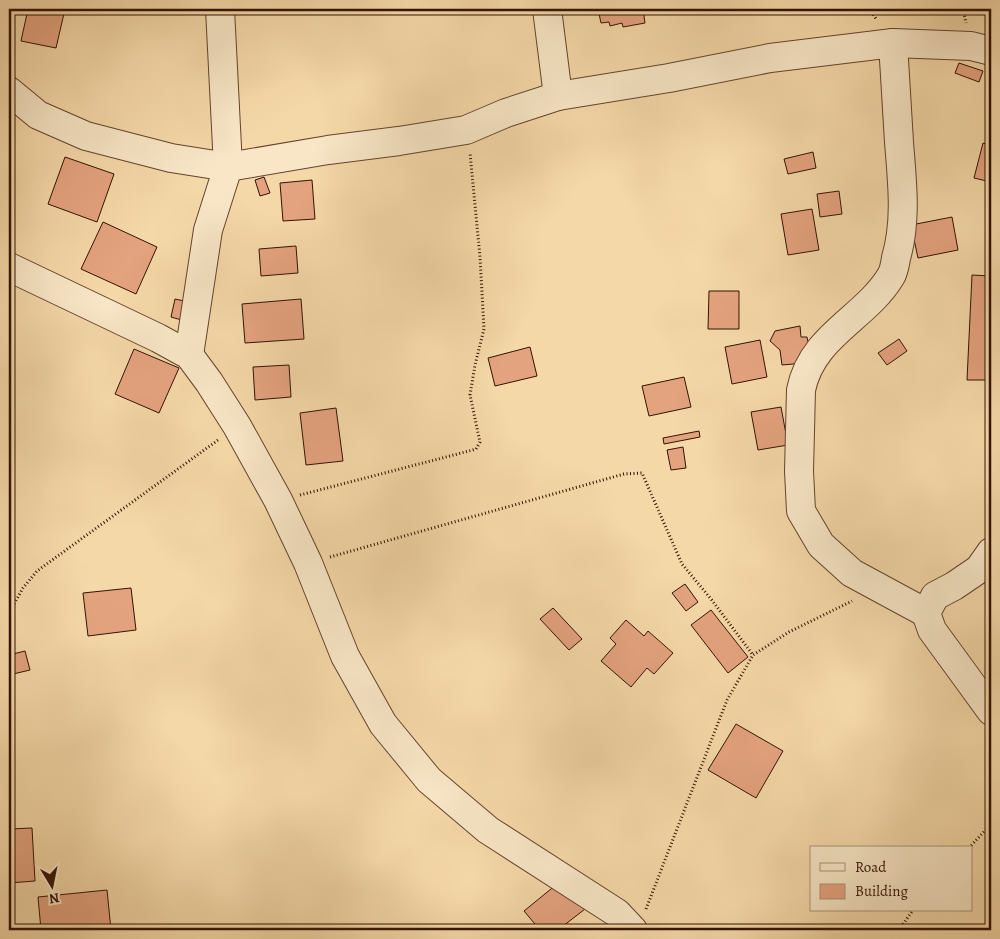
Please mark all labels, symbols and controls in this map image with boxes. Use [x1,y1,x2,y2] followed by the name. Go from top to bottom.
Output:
[810,846,972,912] legend
[855,857,887,877] text: Road
[28,862,78,912] north arrow
[855,881,908,901] text: Building
[47,888,61,909] text: N

